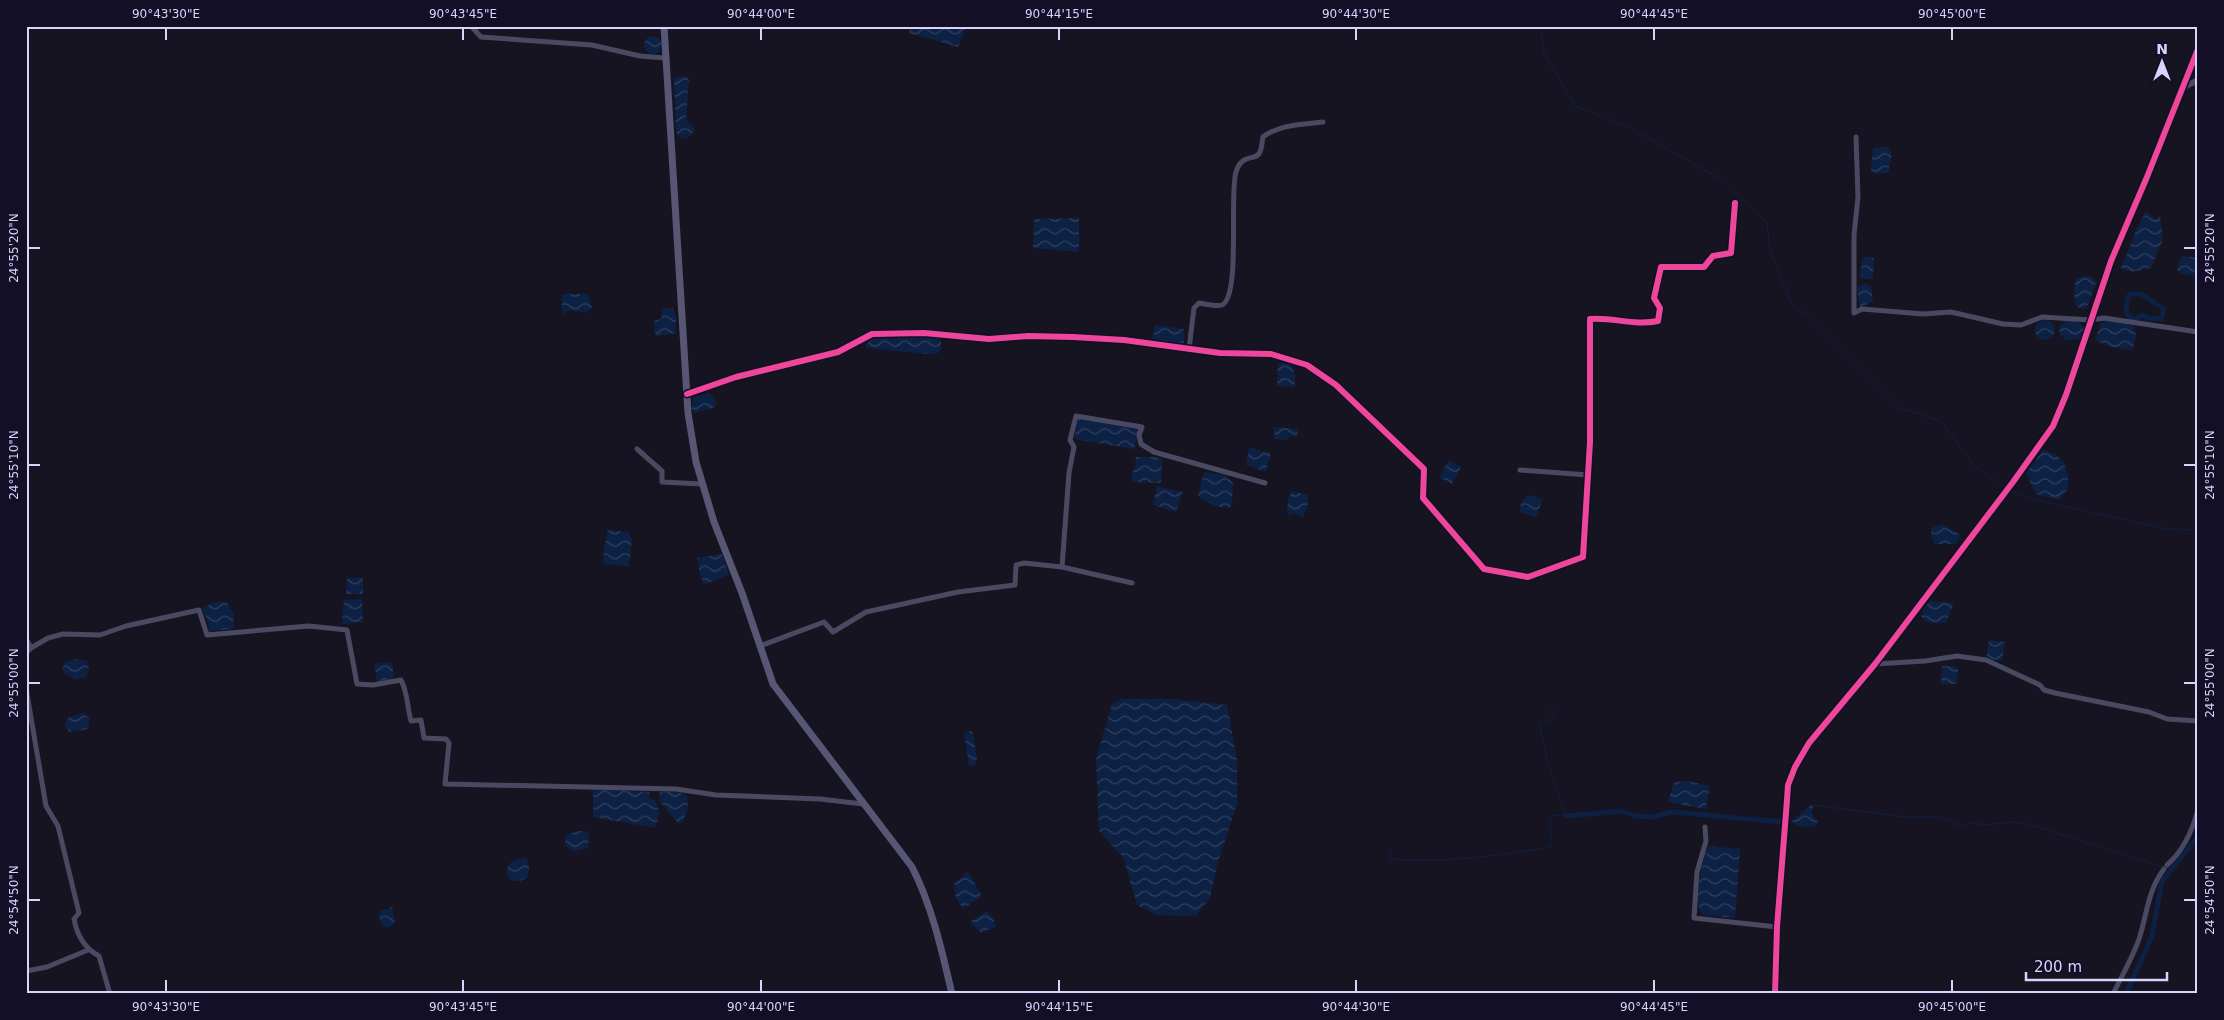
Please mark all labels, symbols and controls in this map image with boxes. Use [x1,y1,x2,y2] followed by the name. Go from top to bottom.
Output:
[132,7,200,21] text: 90°43'30"E
[429,7,497,21] text: 90°43'45"E
[727,7,795,21] text: 90°44'00"E
[1025,7,1093,21] text: 90°44'15"E
[1322,7,1390,21] text: 90°44'30"E
[1620,7,1688,21] text: 90°44'45"E
[1918,7,1986,21] text: 90°45'00"E
[2136,38,2186,88] north arrow
[2156,41,2168,57] text: N
[7,213,21,283] text: 24°55'20"N
[2203,213,2217,283] text: 24°55'20"N
[7,430,21,500] text: 24°55'10"N
[2203,430,2217,500] text: 24°55'10"N
[7,648,21,718] text: 24°55'00"N
[2203,648,2217,718] text: 24°55'00"N
[7,865,21,935] text: 24°54'50"N
[2203,865,2217,935] text: 24°54'50"N
[2026,950,2168,982] scale bar
[2034,958,2082,976] text: 200 m
[132,1000,200,1014] text: 90°43'30"E
[429,1000,497,1014] text: 90°43'45"E
[727,1000,795,1014] text: 90°44'00"E
[1025,1000,1093,1014] text: 90°44'15"E
[1322,1000,1390,1014] text: 90°44'30"E
[1620,1000,1688,1014] text: 90°44'45"E
[1918,1000,1986,1014] text: 90°45'00"E

